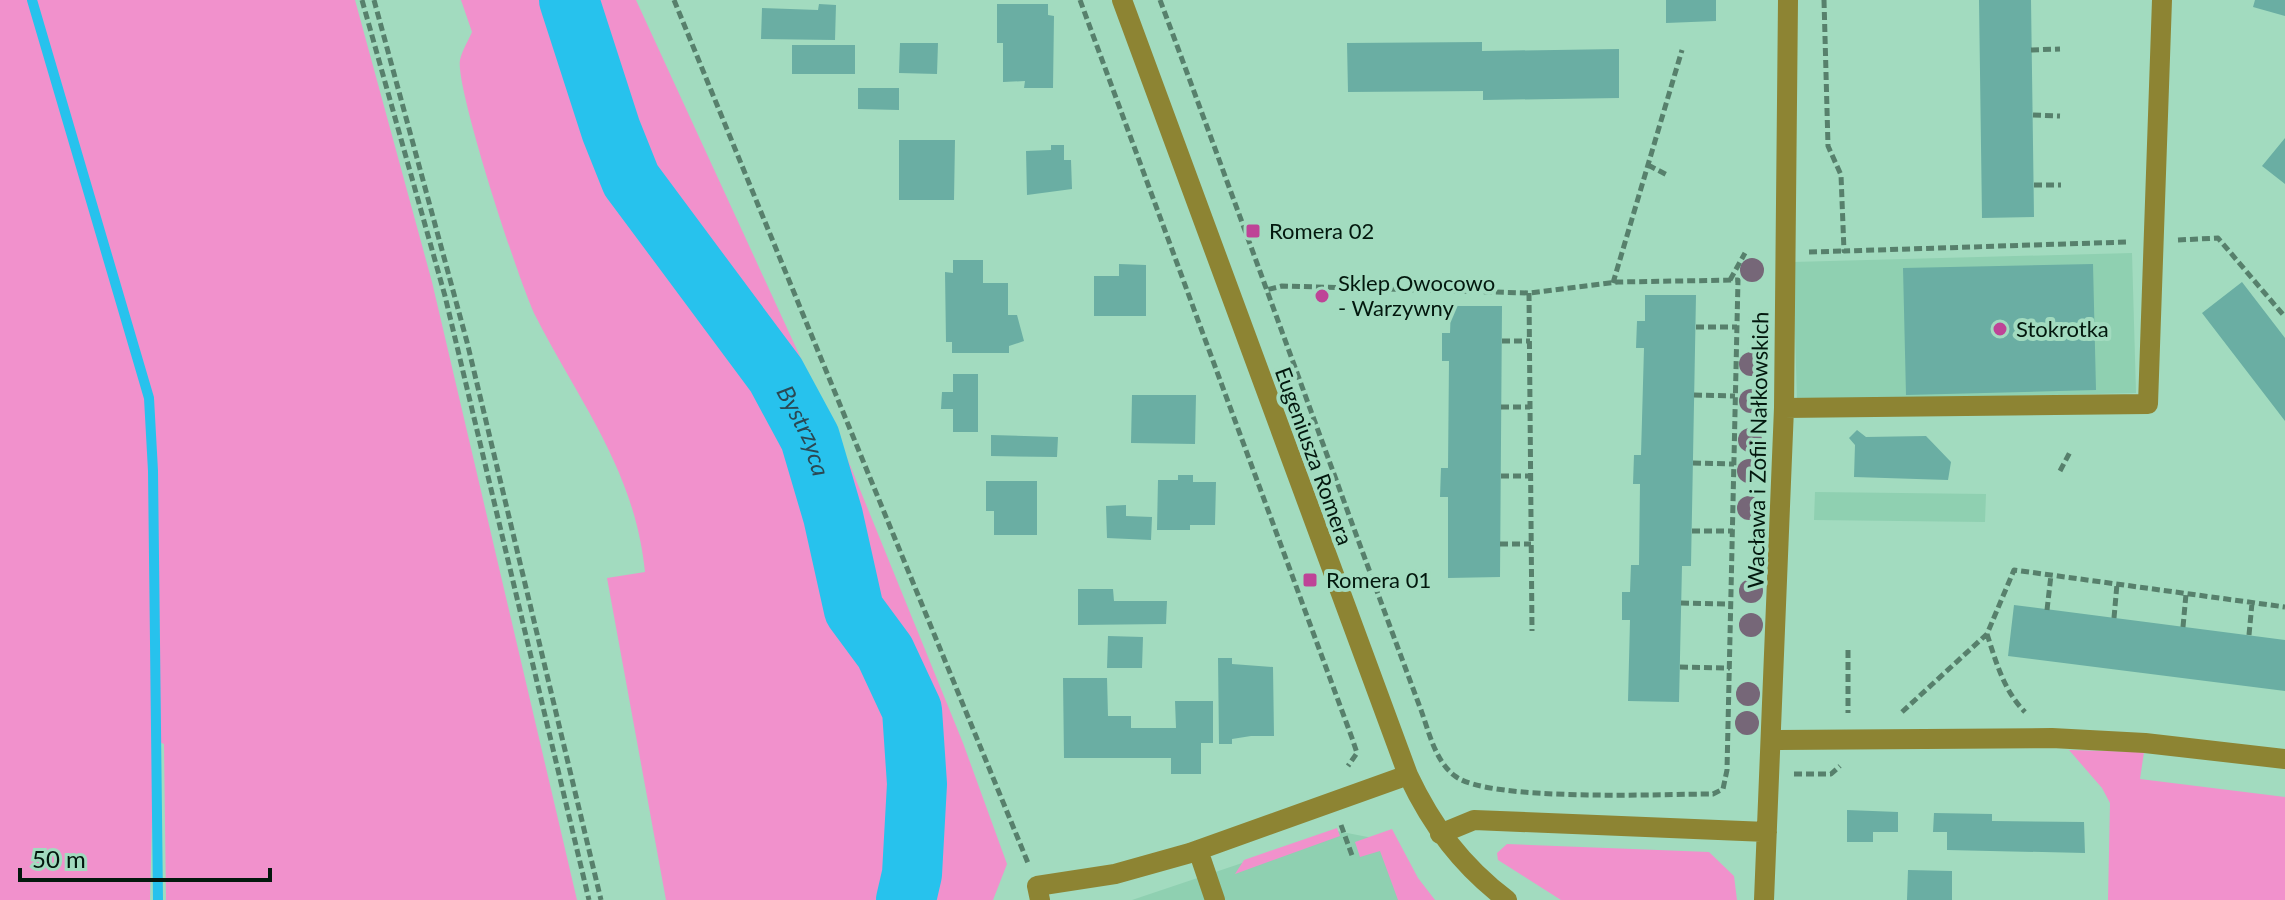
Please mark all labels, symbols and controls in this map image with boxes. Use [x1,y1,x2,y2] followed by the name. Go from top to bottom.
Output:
[1269,217,1374,244] place label: Romera 02
[1244,222,1262,240] marker: Romera 02
[1338,269,1495,321] place label: Sklep Owocowo - Warzywny
[1313,287,1331,305] marker: Sklep Owocowo - Warzywny
[1742,311,1773,589] street label: Wacława i Zofii Nałkowskich
[2016,315,2109,342] place label: Stokrotka
[1991,320,2009,338] marker: Stokrotka
[1270,363,1359,548] street label: Eugeniusza Romera
[771,380,836,479] water label: Bystrzyca
[1326,566,1431,593] place label: Romera 01
[1301,571,1319,589] marker: Romera 01
[20,832,270,882] scale bar
[32,844,86,873] text: 50 m

